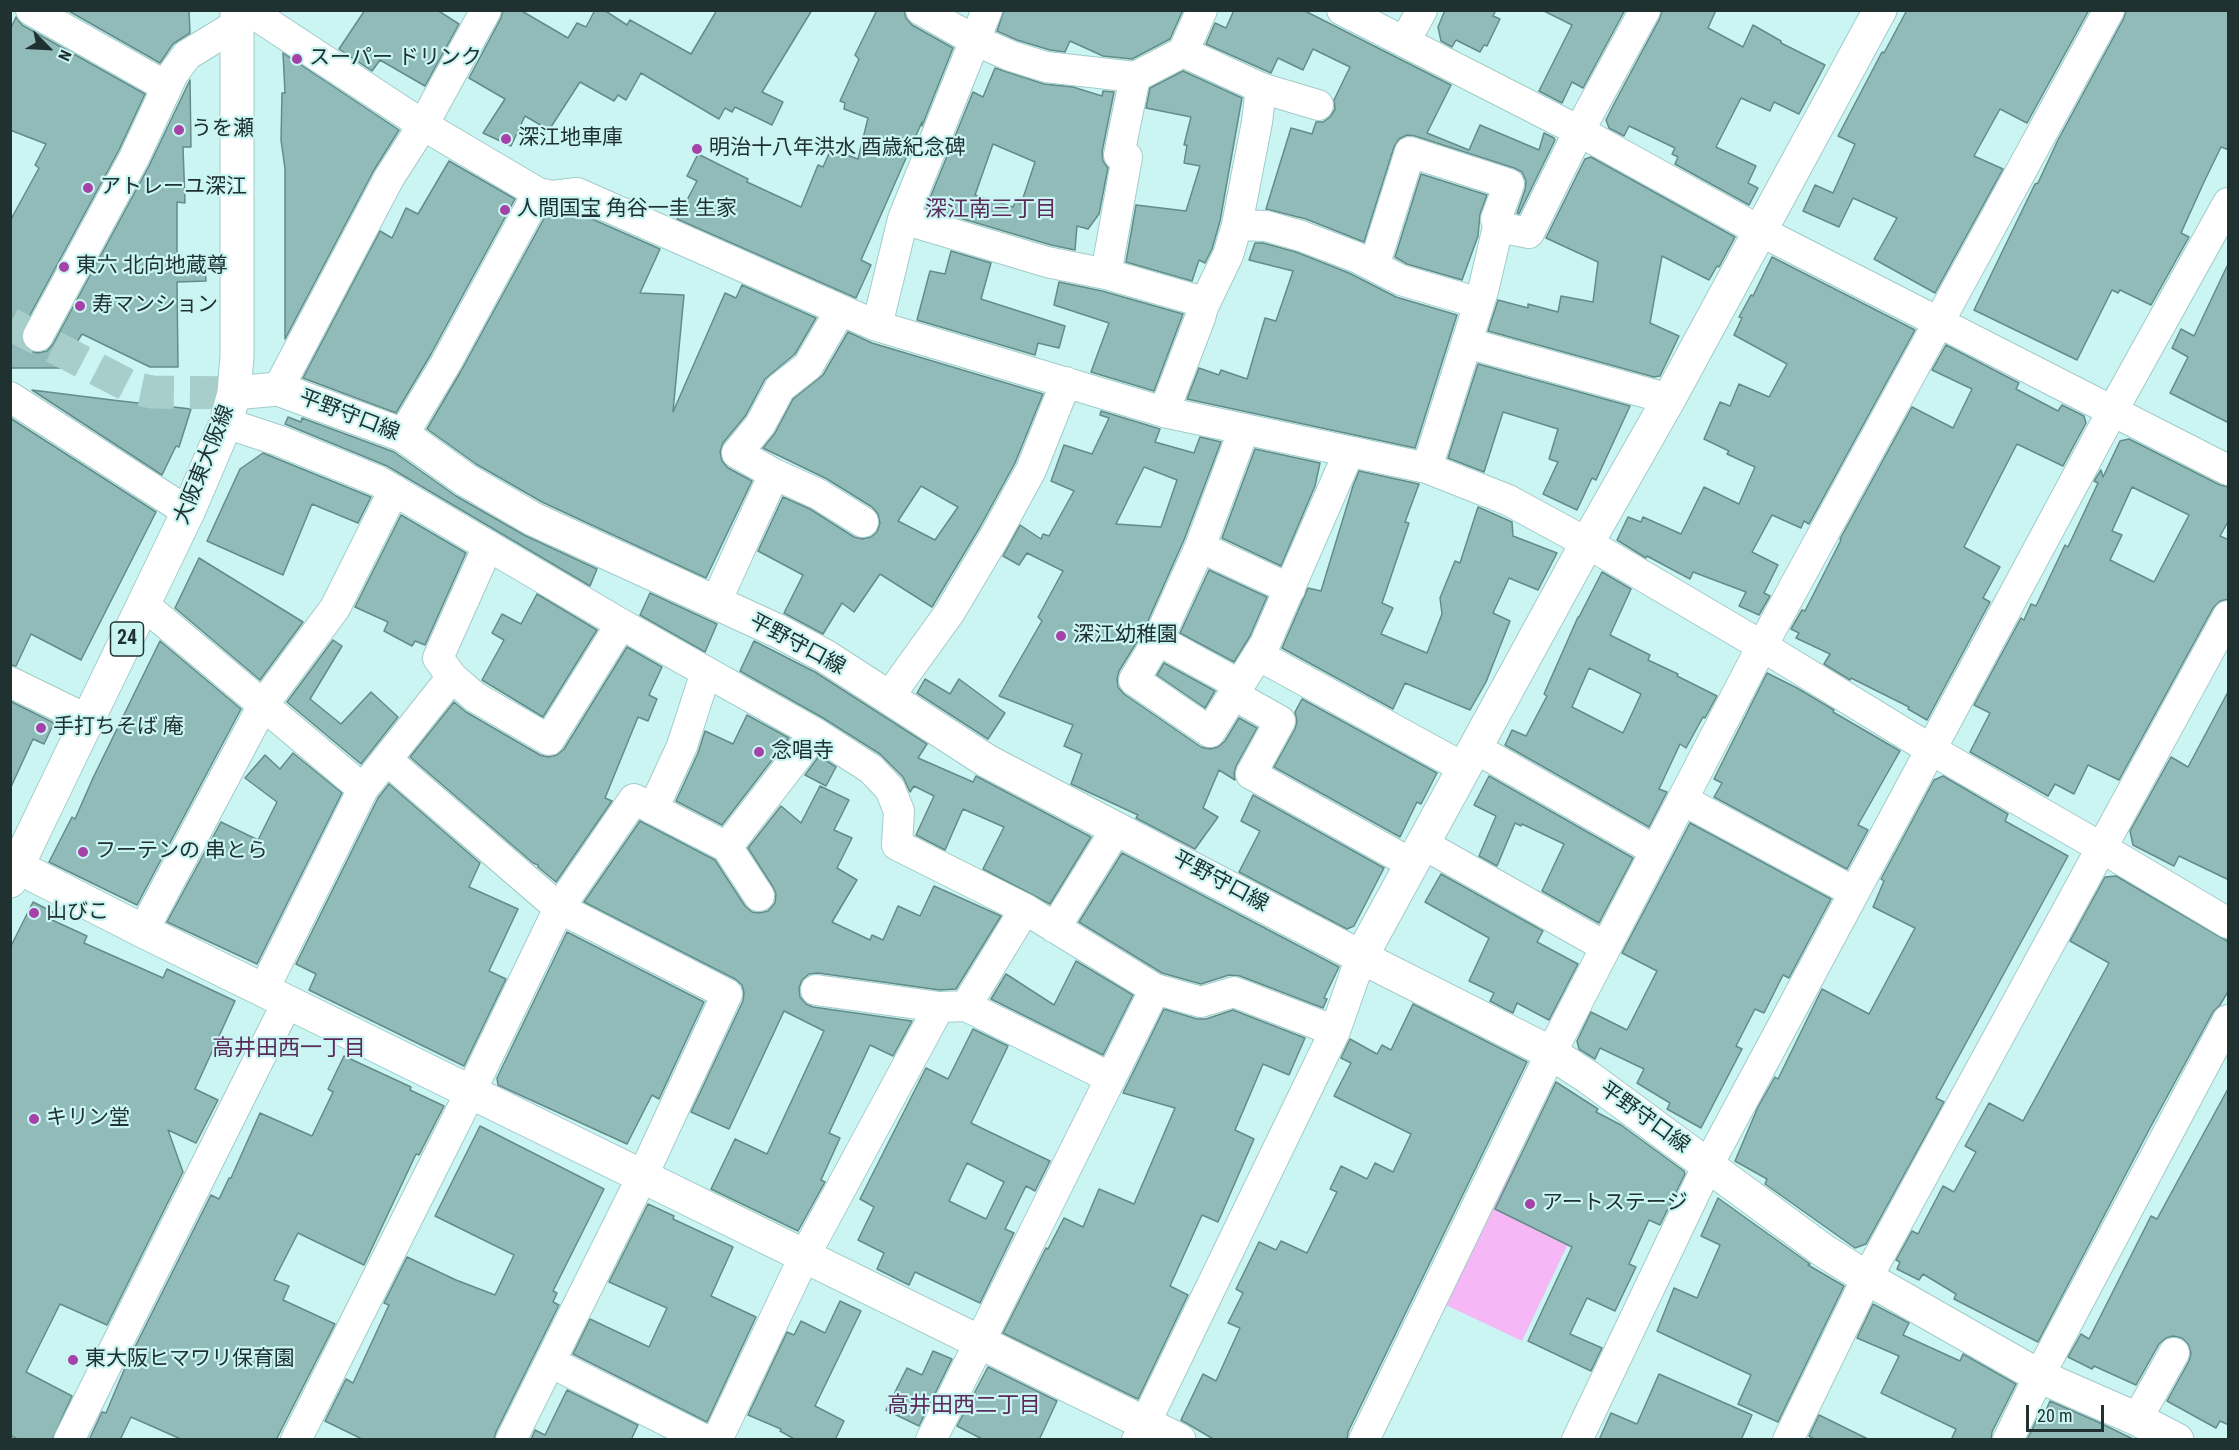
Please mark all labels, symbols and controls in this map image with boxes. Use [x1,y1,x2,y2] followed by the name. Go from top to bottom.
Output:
[18,18,78,78] north arrow
[309,46,482,72] place label: スーパー ドリンク
[54,47,76,64] text: N
[290,52,304,66] marker: スーパー ドリンク
[191,117,254,143] place label: うを瀬
[172,123,186,137] marker: うを瀬
[518,126,623,152] place label: 深江地車庫
[499,132,513,146] marker: 深江地車庫
[709,136,966,162] place label: 明治十八年洪水 酉歳紀念碑
[690,142,704,156] marker: 明治十八年洪水 酉歳紀念碑
[100,175,247,201] place label: アトレーユ深江
[81,181,95,195] marker: アトレーユ深江
[517,197,737,223] place label: 人間国宝 角谷一圭 生家
[925,197,1057,223] district label: 深江南三丁目
[498,203,512,217] marker: 人間国宝 角谷一圭 生家
[76,254,228,280] place label: 東六 北向地蔵尊
[57,260,71,274] marker: 東六 北向地蔵尊
[92,293,218,319] place label: 寿マンション
[73,299,87,313] marker: 寿マンション
[295,385,403,447] street label: 平野守口線
[170,402,240,528] street label: 大阪東大阪線
[745,609,849,681] street label: 平野守口線
[110,622,144,656] road number: 24
[1073,623,1178,649] place label: 深江幼稚園
[1054,629,1068,643] marker: 深江幼稚園
[53,715,184,741] place label: 手打ちそば 庵
[34,721,48,735] marker: 手打ちそば 庵
[771,739,834,765] place label: 念唱寺
[752,745,766,759] marker: 念唱寺
[95,839,268,865] place label: フーテンの 串とら
[76,845,90,859] marker: フーテンの 串とら
[1168,846,1272,918] street label: 平野守口線
[46,900,109,926] place label: 山びこ
[27,906,41,920] marker: 山びこ
[212,1036,366,1062] district label: 高井田西一丁目
[1594,1077,1694,1159] street label: 平野守口線
[46,1106,130,1132] place label: キリン堂
[27,1112,41,1126] marker: キリン堂
[1542,1191,1688,1217] place label: アートステージ
[1523,1197,1537,1211] marker: アートステージ
[85,1347,295,1373] place label: 東大阪ヒマワリ保育園
[66,1353,80,1367] marker: 東大阪ヒマワリ保育園
[887,1393,1041,1419] district label: 高井田西二丁目
[2029,1393,2107,1431] scale bar
[2037,1405,2072,1426] text: 20 m

